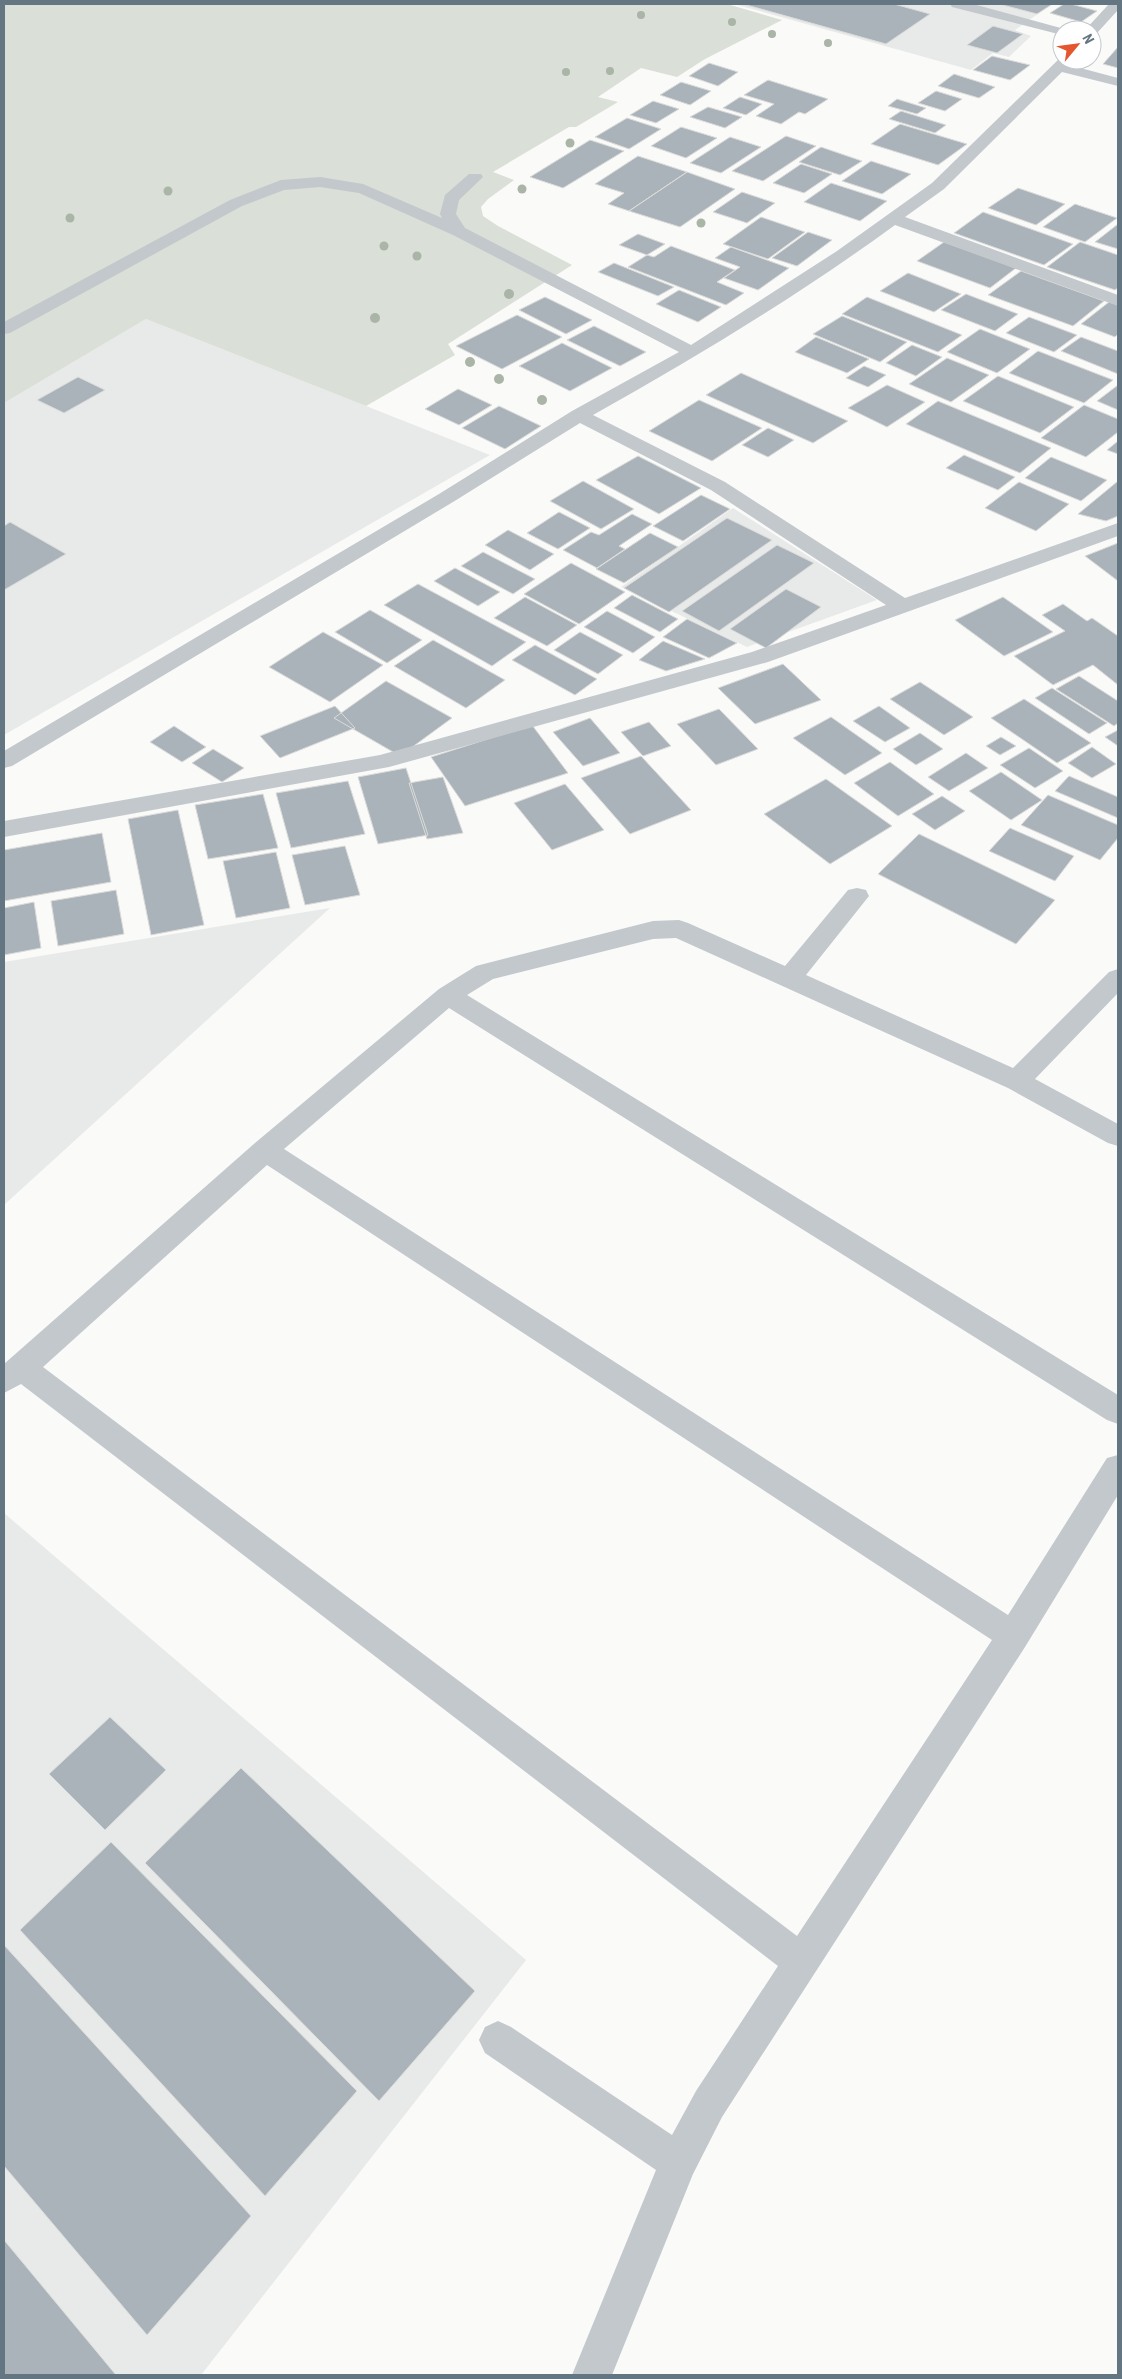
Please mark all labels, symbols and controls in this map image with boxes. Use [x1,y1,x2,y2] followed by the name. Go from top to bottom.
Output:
[1052,20,1102,70] north arrow
[1079,31,1097,46] text: N

